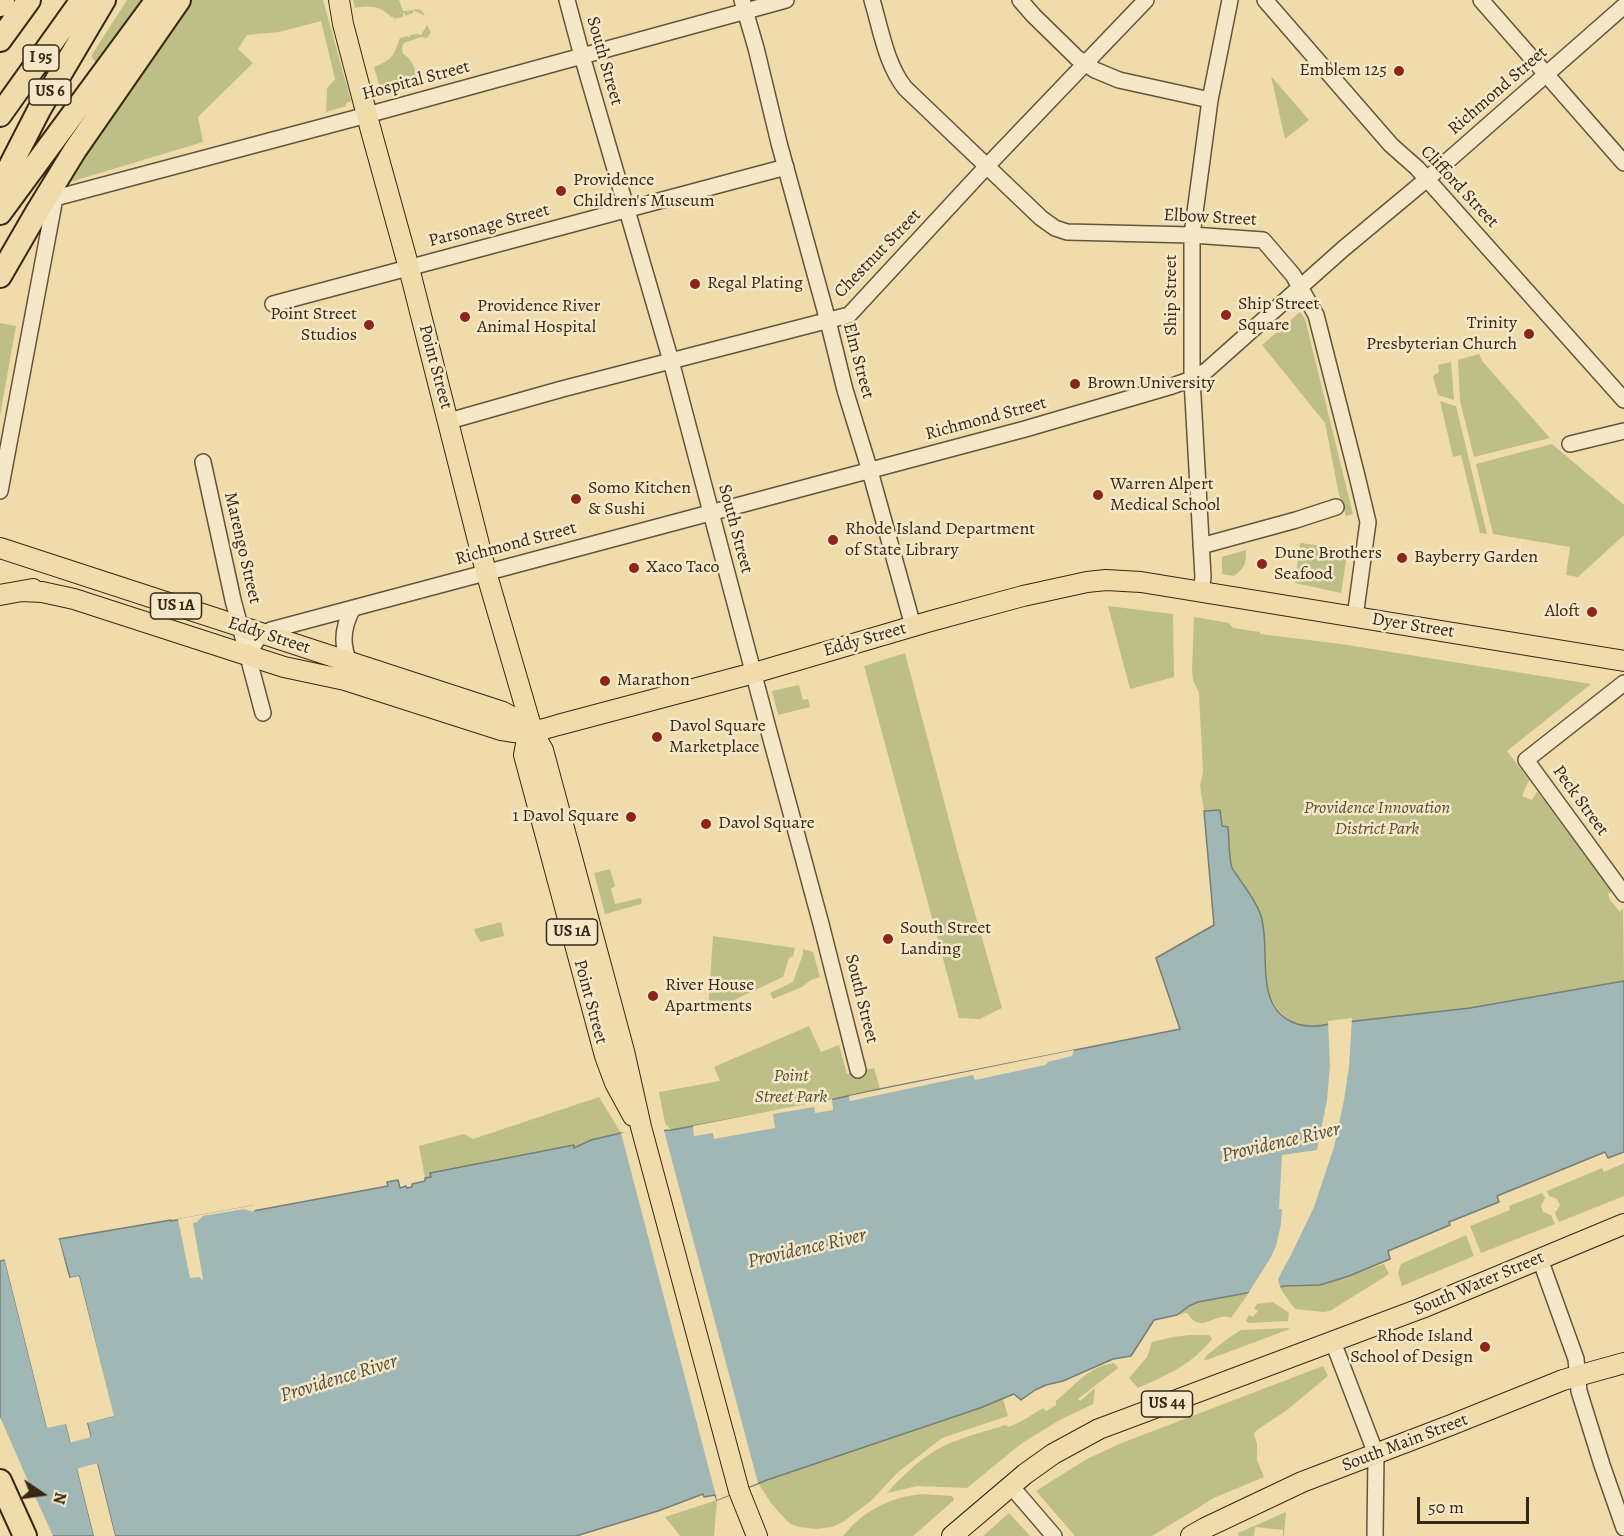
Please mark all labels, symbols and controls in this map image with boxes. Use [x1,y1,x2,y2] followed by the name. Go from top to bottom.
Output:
[581,14,627,108] street label: South Street
[1444,42,1552,140] street label: Richmond Street
[23,45,59,71] road number: I 95
[360,56,472,106] street label: Hospital Street
[1299,60,1387,82] place label: Emblem 125
[1392,64,1406,78] marker: Emblem 125
[29,79,71,105] road number: US 6
[1415,141,1503,233] street label: Clifford Street
[573,170,715,213] place label: Providence Children's Museum
[554,184,568,198] marker: Providence Children's Museum
[426,199,552,253] street label: Parsonage Street
[830,205,926,303] street label: Chestnut Street
[1163,205,1257,231] street label: Elbow Street
[1161,254,1183,336] street label: Ship Street
[707,273,803,295] place label: Regal Plating
[688,277,702,291] marker: Regal Plating
[1238,294,1319,336] place label: Ship Street Square
[477,296,600,338] place label: Providence River Animal Hospital
[270,304,357,346] place label: Point Street Studios
[1219,308,1233,322] marker: Ship Street Square
[458,310,472,324] marker: Providence River Animal Hospital
[1366,313,1517,356] place label: Trinity Presbyterian Church
[362,318,376,332] marker: Point Street Studios
[837,321,879,401] street label: Elm Street
[413,322,457,412] street label: Point Street
[1522,327,1536,341] marker: Trinity Presbyterian Church
[1087,373,1215,395] place label: Brown University
[1068,377,1082,391] marker: Brown University
[923,392,1049,446] street label: Richmond Street
[1110,474,1220,516] place label: Warren Alpert Medical School
[588,478,691,520] place label: Somo Kitchen & Sushi
[713,482,757,576] street label: South Street
[1091,488,1105,502] marker: Warren Alpert Medical School
[219,490,265,606] street label: Marengo Street
[569,492,583,506] marker: Somo Kitchen & Sushi
[453,517,579,571] street label: Richmond Street
[845,519,1035,562] place label: Rhode Island Department of State Library
[826,533,840,547] marker: Rhode Island Department of State Library
[1274,543,1382,586] place label: Dune Brothers Seafood
[1414,547,1538,569] place label: Bayberry Garden
[1395,551,1409,565] marker: Bayberry Garden
[646,557,720,579] place label: Xaco Taco
[1255,557,1269,571] marker: Dune Brothers Seafood
[627,561,641,575] marker: Xaco Taco
[150,593,201,619] road number: US 1A
[1545,601,1580,623] place label: Aloft
[1585,605,1599,619] marker: Aloft
[1370,609,1456,643] street label: Dyer Street
[225,613,313,659] street label: Eddy Street
[821,618,909,662] street label: Eddy Street
[617,670,690,692] place label: Marathon
[598,674,612,688] marker: Marathon
[669,716,766,758] place label: Davol Square Marketplace
[650,730,664,744] marker: Davol Square Marketplace
[1547,762,1613,840] street label: Peck Street
[1304,798,1450,840] park label: Providence Innovation District Park
[513,806,619,828] place label: 1 Davol Square
[624,810,638,824] marker: 1 Davol Square
[718,813,815,835] place label: Davol Square
[699,817,713,831] marker: Davol Square
[900,918,991,960] place label: South Street Landing
[546,919,598,945] road number: US 1A
[881,932,895,946] marker: South Street Landing
[839,952,883,1046] street label: South Street
[568,957,612,1047] street label: Point Street
[665,975,754,1018] place label: River House Apartments
[646,989,660,1003] marker: River House Apartments
[755,1066,827,1108] park label: Point Street Park
[1219,1118,1343,1168] water label: Providence River
[745,1224,869,1274] water label: Providence River
[1411,1247,1547,1321] street label: South Water Street
[1350,1326,1473,1368] place label: Rhode Island School of Design
[1478,1340,1492,1354] marker: Rhode Island School of Design
[278,1350,400,1408] water label: Providence River
[1142,1391,1192,1417] road number: US 44
[1339,1409,1471,1477] street label: South Main Street
[12,1464,72,1524] north arrow
[1420,1485,1532,1523] scale bar
[48,1490,72,1506] text: N
[1428,1495,1464,1519] text: 50 m

